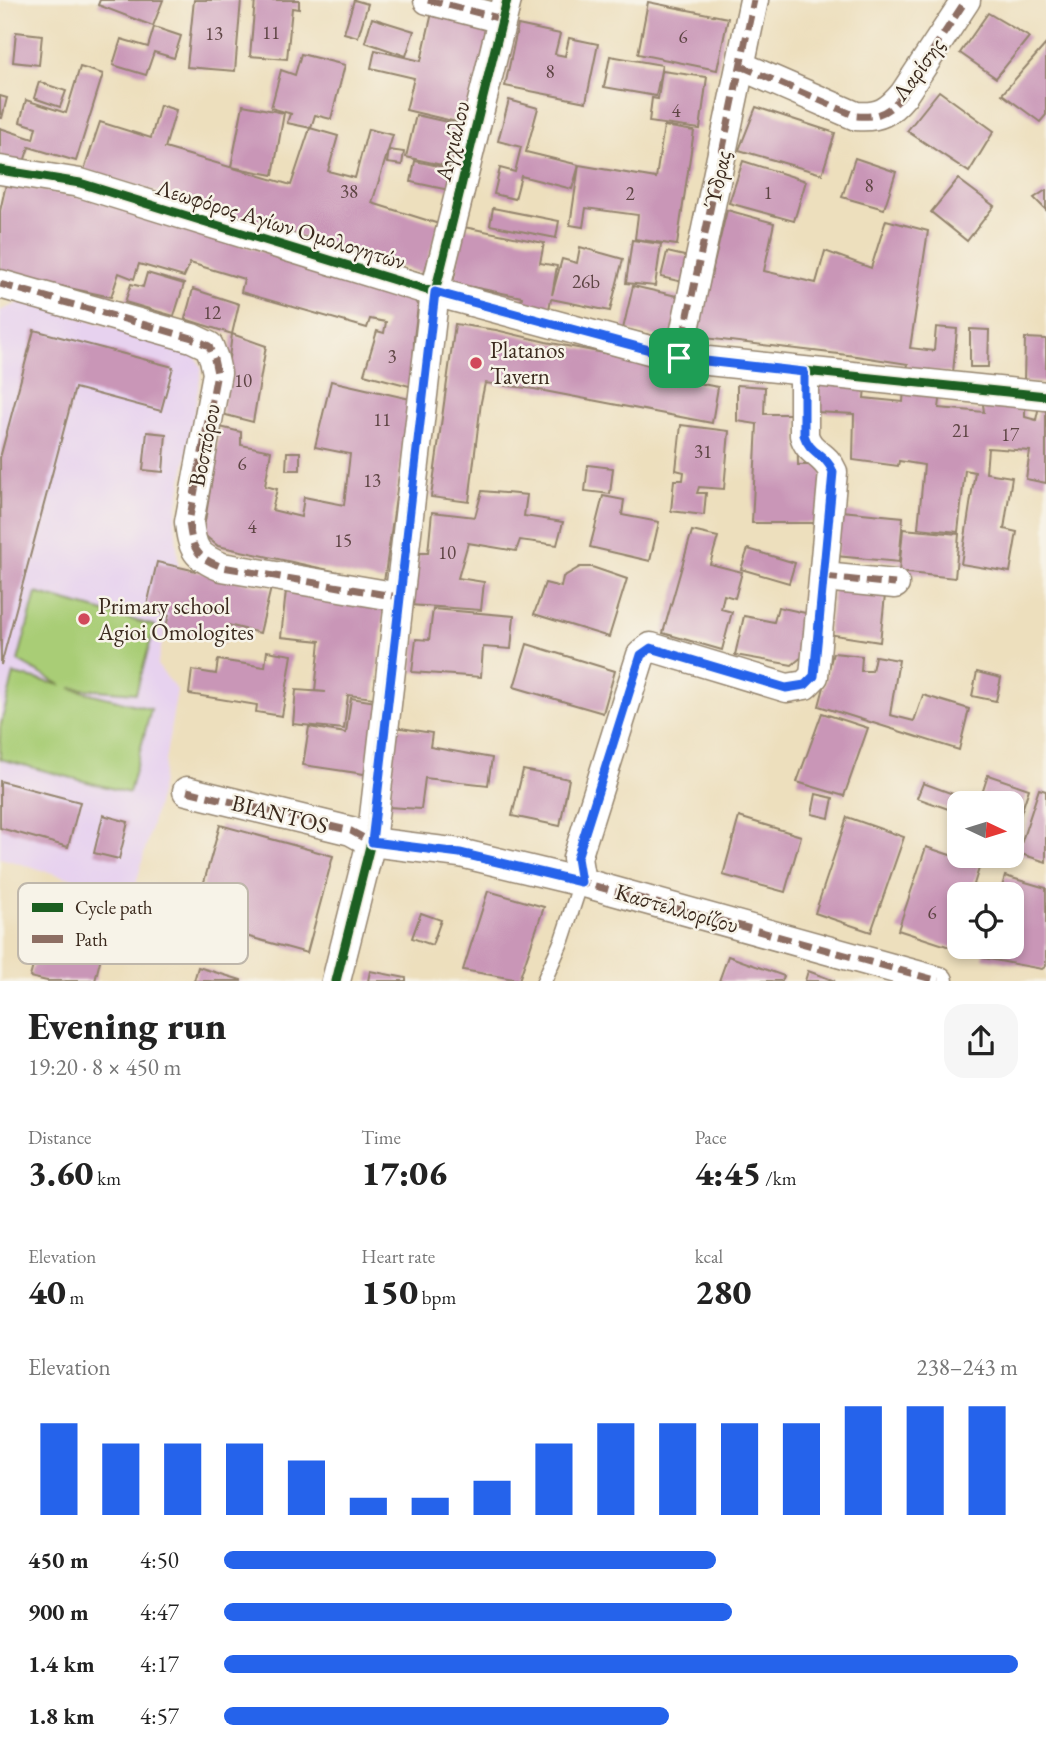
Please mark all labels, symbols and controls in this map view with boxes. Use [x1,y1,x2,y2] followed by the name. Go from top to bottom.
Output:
[262,20,280,45] house number: 11
[205,21,223,46] house number: 13
[678,24,688,49] house number: 6
[884,31,951,107] street label: Λαρίσης
[545,59,555,84] house number: 8
[427,98,476,185] street label: Αγχιάλου
[671,98,681,123] house number: 4
[696,148,738,211] street label: Ύδρας
[152,172,409,276] street label: Λεωφόρος Αγίων Ομολογητών
[864,173,874,198] house number: 8
[340,179,358,204] house number: 38
[763,180,773,205] house number: 1
[625,181,635,206] house number: 2
[572,269,600,294] house number: 26b
[203,300,221,325] house number: 12
[649,328,709,388] pin
[490,335,565,391] place label: Platanos Tavern
[660,339,698,377] icon: arrive
[387,344,397,369] house number: 3
[468,355,484,371] marker: Platanos Tavern
[234,368,252,393] house number: 10
[181,401,227,489] street label: Βοσπόρου
[373,407,391,432] house number: 11
[952,418,970,443] house number: 21
[1001,422,1020,447] house number: 17
[694,439,712,464] house number: 31
[237,451,247,476] house number: 6
[363,468,381,493] house number: 13
[247,514,257,539] house number: 4
[334,528,352,553] house number: 15
[438,540,456,565] house number: 10
[97,591,254,647] place label: Primary school Agioi Omologites
[76,611,92,627] marker: Primary school Agioi Omologites
[229,788,331,840] street label: BIANTOS
[947,791,1024,868] north arrow
[947,791,1024,959] map controls
[612,876,742,940] street label: Καστελλορίζου
[947,882,1024,959] button: locate
[18,883,248,964] legend
[75,895,153,920] text: Cycle path
[927,900,937,925] house number: 6
[75,927,108,952] text: Path
[28,1001,226,1050] text: Evening run
[944,1004,1018,1078] button: share
[28,1052,181,1082] text: 19:20 · 8 × 450 m
[28,1125,91,1150] text: Distance
[361,1125,401,1150] text: Time
[695,1125,727,1150] text: Pace
[28,1150,94,1195] text: 3.60
[361,1150,447,1195] text: 17:06
[695,1150,761,1195] text: 4:45
[94,1166,121,1191] text: km
[761,1166,797,1191] text: /km
[28,1244,96,1269] text: Elevation
[361,1244,435,1269] text: Heart rate
[695,1244,723,1269] text: kcal
[28,1269,66,1314] text: 40
[361,1269,418,1314] text: 150
[695,1269,751,1314] text: 280
[66,1285,84,1310] text: m
[418,1285,456,1310] text: bpm
[28,1352,111,1382] text: Elevation
[917,1352,1018,1382] text: 238–243 m
[28,1545,89,1575] text: 450 m
[140,1545,179,1575] text: 4:50
[28,1597,89,1627] text: 900 m
[140,1597,179,1627] text: 4:47
[28,1649,95,1679] text: 1.4 km
[140,1649,179,1679] text: 4:17
[28,1701,95,1731] text: 1.8 km
[140,1701,179,1731] text: 4:57

